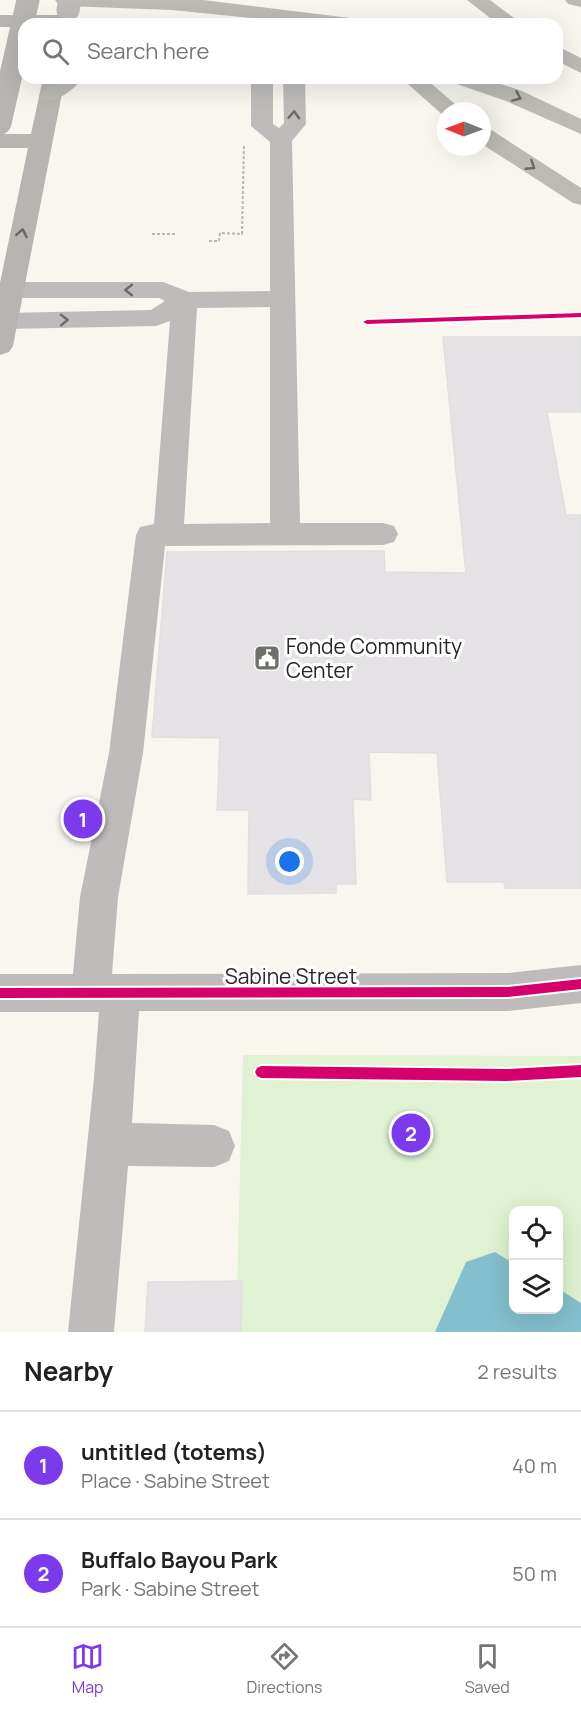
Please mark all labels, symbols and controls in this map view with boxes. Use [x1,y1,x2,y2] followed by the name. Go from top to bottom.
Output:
[18,18,563,84] search box
[39,35,72,68] icon: search
[87,36,209,66] text: Search here
[510,90,521,102] one-way arrow
[437,102,491,156] north arrow
[287,110,300,119] one-way arrow
[524,159,535,170] one-way arrow
[15,228,28,238] one-way arrow
[124,284,133,296] one-way arrow
[59,314,68,326] one-way arrow
[286,632,462,684] place label: Fonde Community Center
[252,643,282,673] public building icon: Fonde Community Center
[64,796,103,842] pin: 1
[275,847,304,876] your location
[225,962,357,990] street label: Sabine Street
[392,1110,430,1156] pin: 2
[509,1206,563,1314] map controls
[509,1206,563,1260] button: locate
[509,1260,563,1314] button: layers
[24,1353,113,1389] text: Nearby
[477,1358,557,1385] text: 2 results
[81,1437,267,1467] text: untitled (totems)
[39,1452,48,1479] text: 1
[512,1452,557,1479] text: 40 m
[81,1467,270,1494] text: Place · Sabine Street
[81,1545,277,1575] text: Buffalo Bayou Park
[38,1560,49,1587] text: 2
[512,1560,557,1587] text: 50 m
[81,1575,260,1602] text: Park · Sabine Street
[71,1640,104,1698] tab: Map
[247,1640,322,1698] tab: Directions
[465,1640,510,1698] tab: Saved

